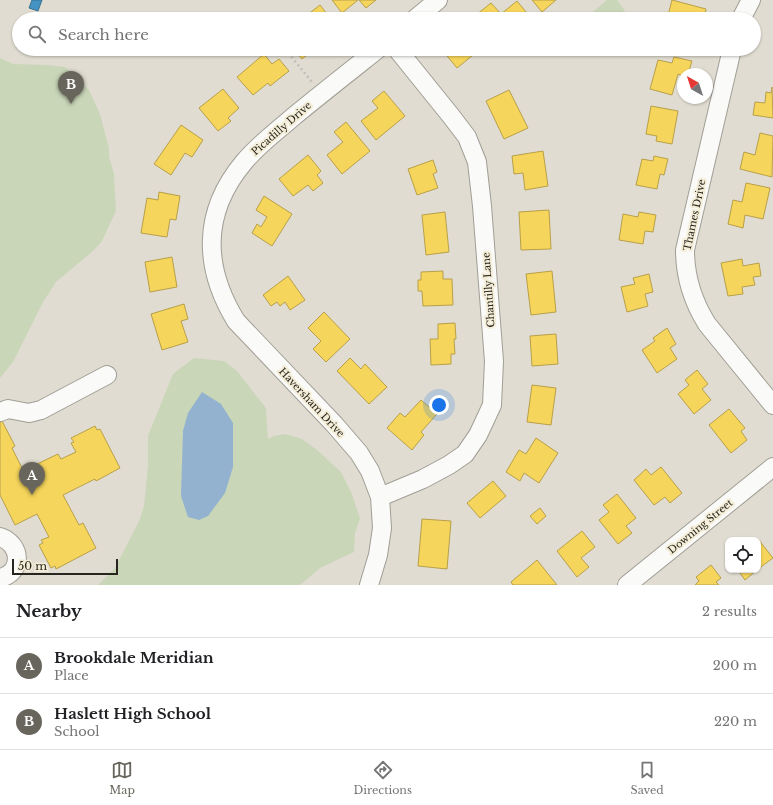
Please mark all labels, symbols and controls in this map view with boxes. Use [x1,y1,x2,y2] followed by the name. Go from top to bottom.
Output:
[12,12,761,56] search box
[26,23,48,45] icon: search
[58,25,149,44] text: Search here
[677,68,713,104] north arrow
[58,71,84,104] pin: B
[249,99,314,158] street label: Picadilly Drive
[681,178,708,252] street label: Thames Drive
[479,252,498,328] street label: Chantilly Lane
[276,365,347,440] street label: Haversham Drive
[429,395,449,415] your location
[19,462,45,495] pin: A
[665,496,736,557] street label: Downing Street
[725,537,761,573] map controls
[725,537,761,573] button: locate
[12,557,118,576] scale bar
[18,559,47,573] text: 50 m
[16,601,82,622] text: Nearby
[702,603,757,620] text: 2 results
[54,648,214,667] text: Brookdale Meridian
[24,657,34,674] text: A
[713,657,757,674] text: 200 m
[54,667,89,684] text: Place
[54,704,211,723] text: Haslett High School
[24,713,34,730] text: B
[714,713,757,730] text: 220 m
[54,723,100,740] text: School
[109,759,135,797] tab: Map
[353,759,412,797] tab: Directions
[631,759,664,797] tab: Saved

